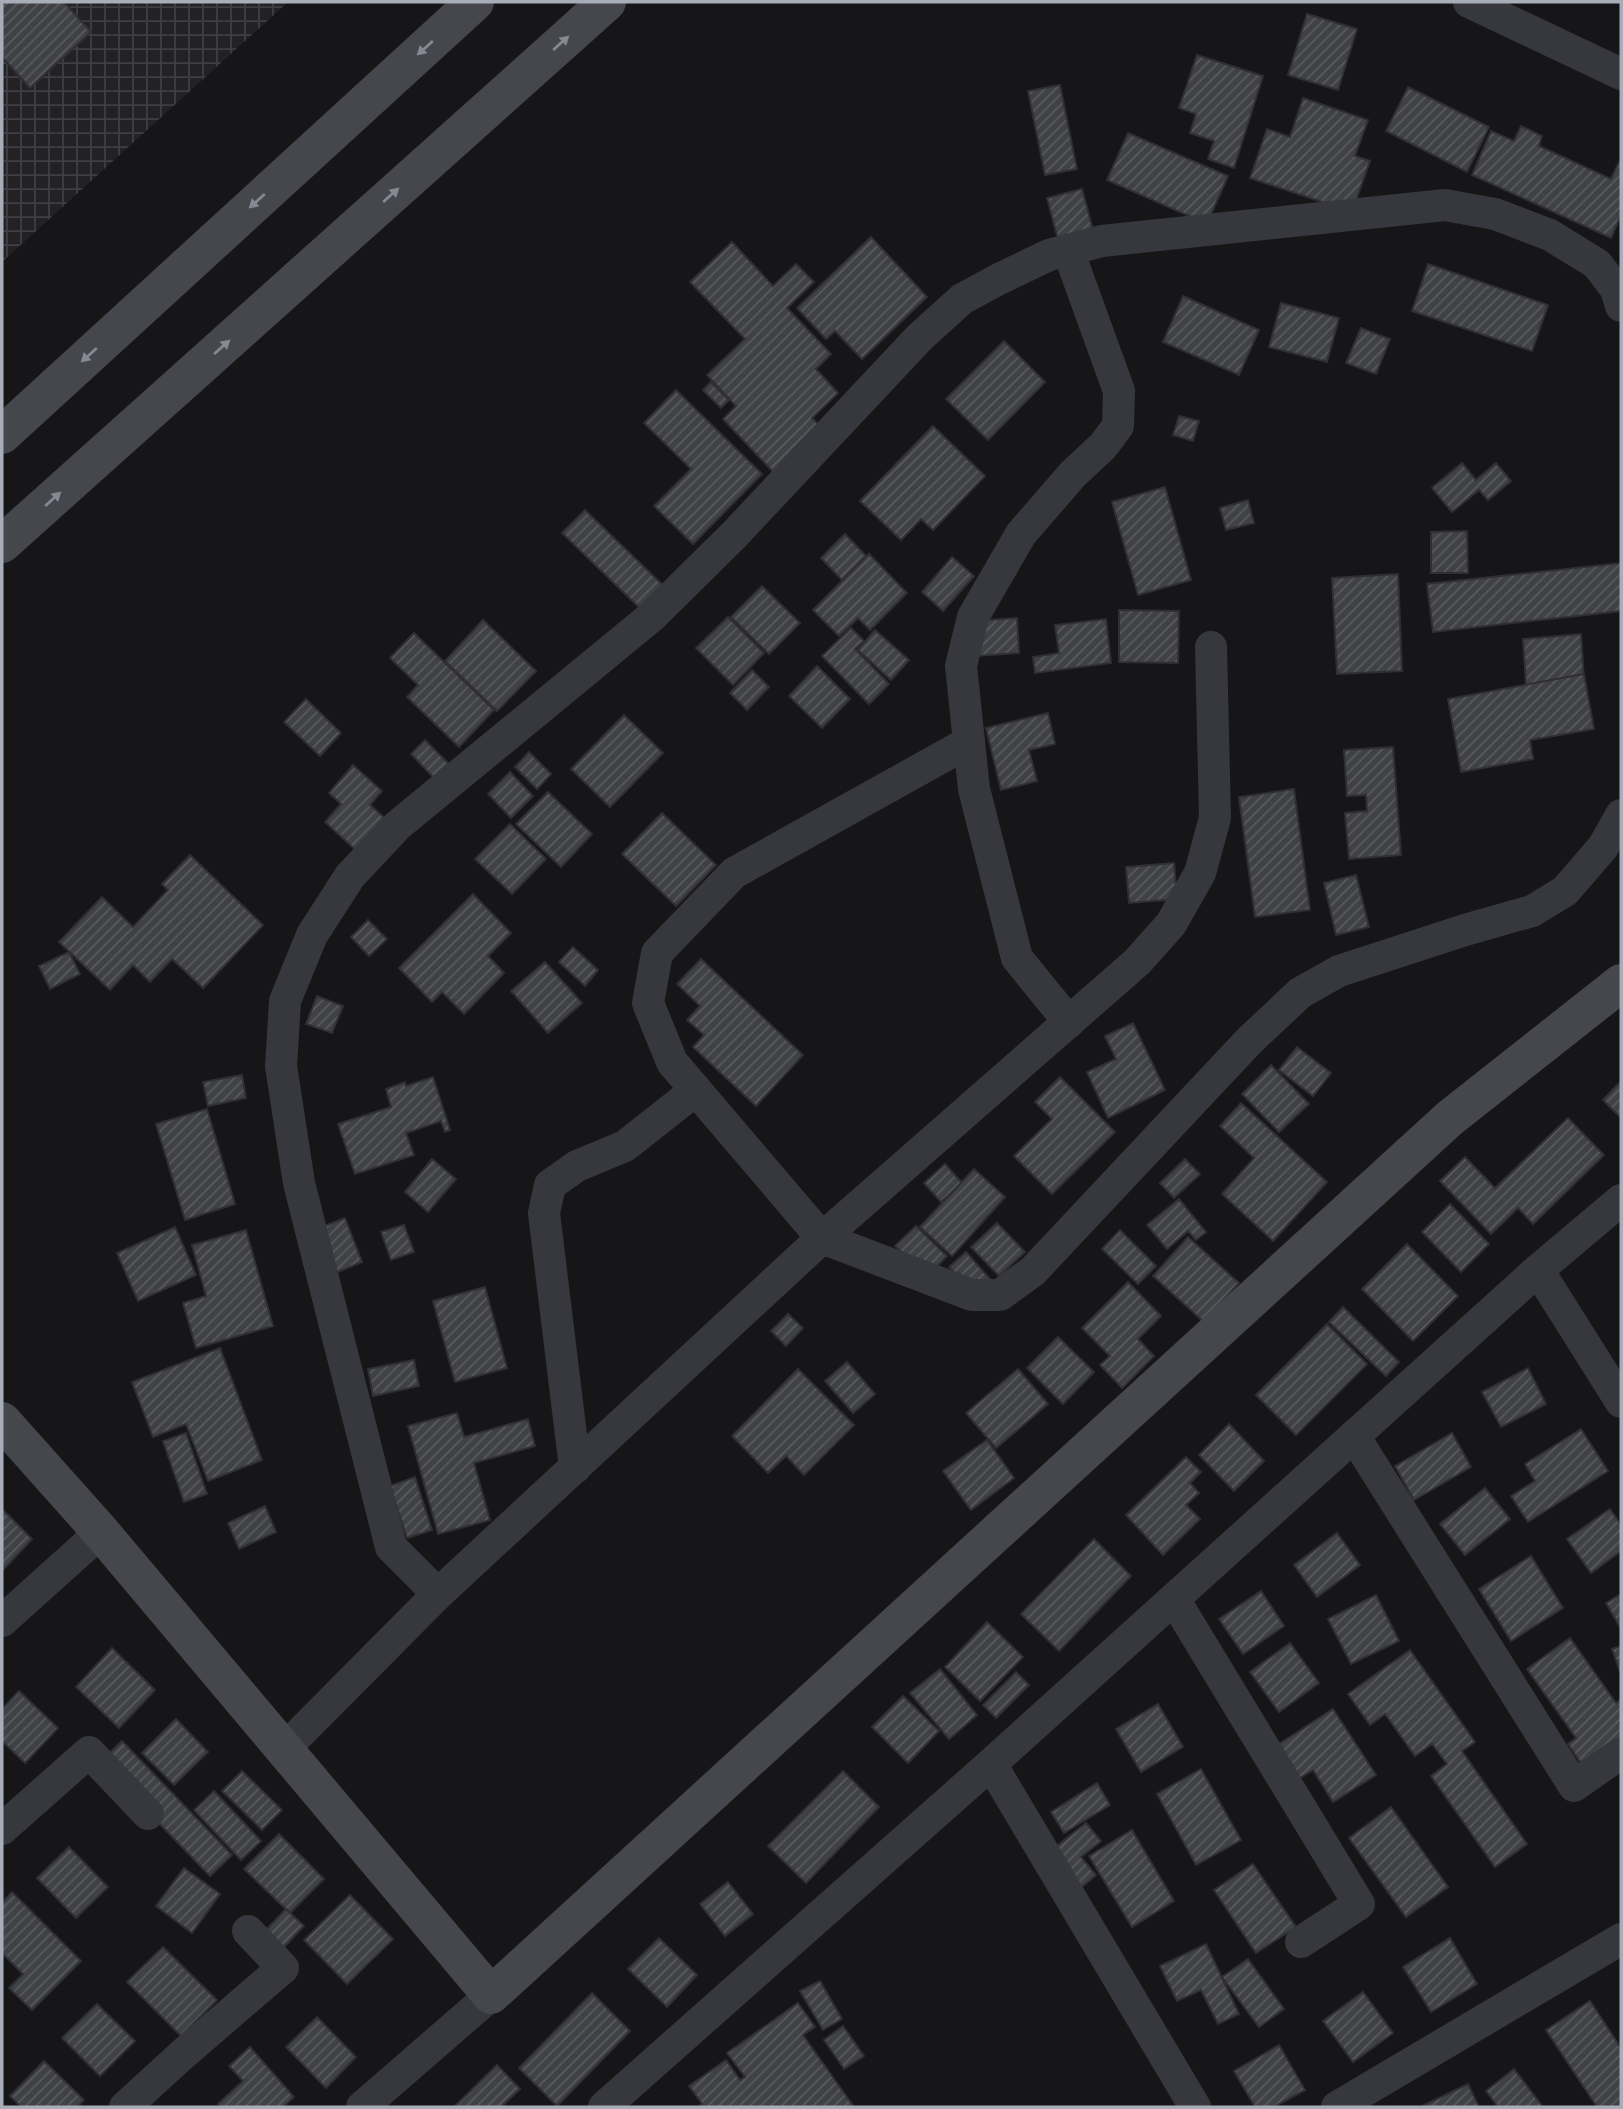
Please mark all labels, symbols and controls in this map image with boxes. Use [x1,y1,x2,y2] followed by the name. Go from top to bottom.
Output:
[552,35,570,51] one-way arrow
[417,39,434,55] one-way arrow
[382,187,400,203] one-way arrow
[249,193,266,209] one-way arrow
[213,339,231,355] one-way arrow
[80,347,98,363] one-way arrow
[44,492,61,507] one-way arrow

